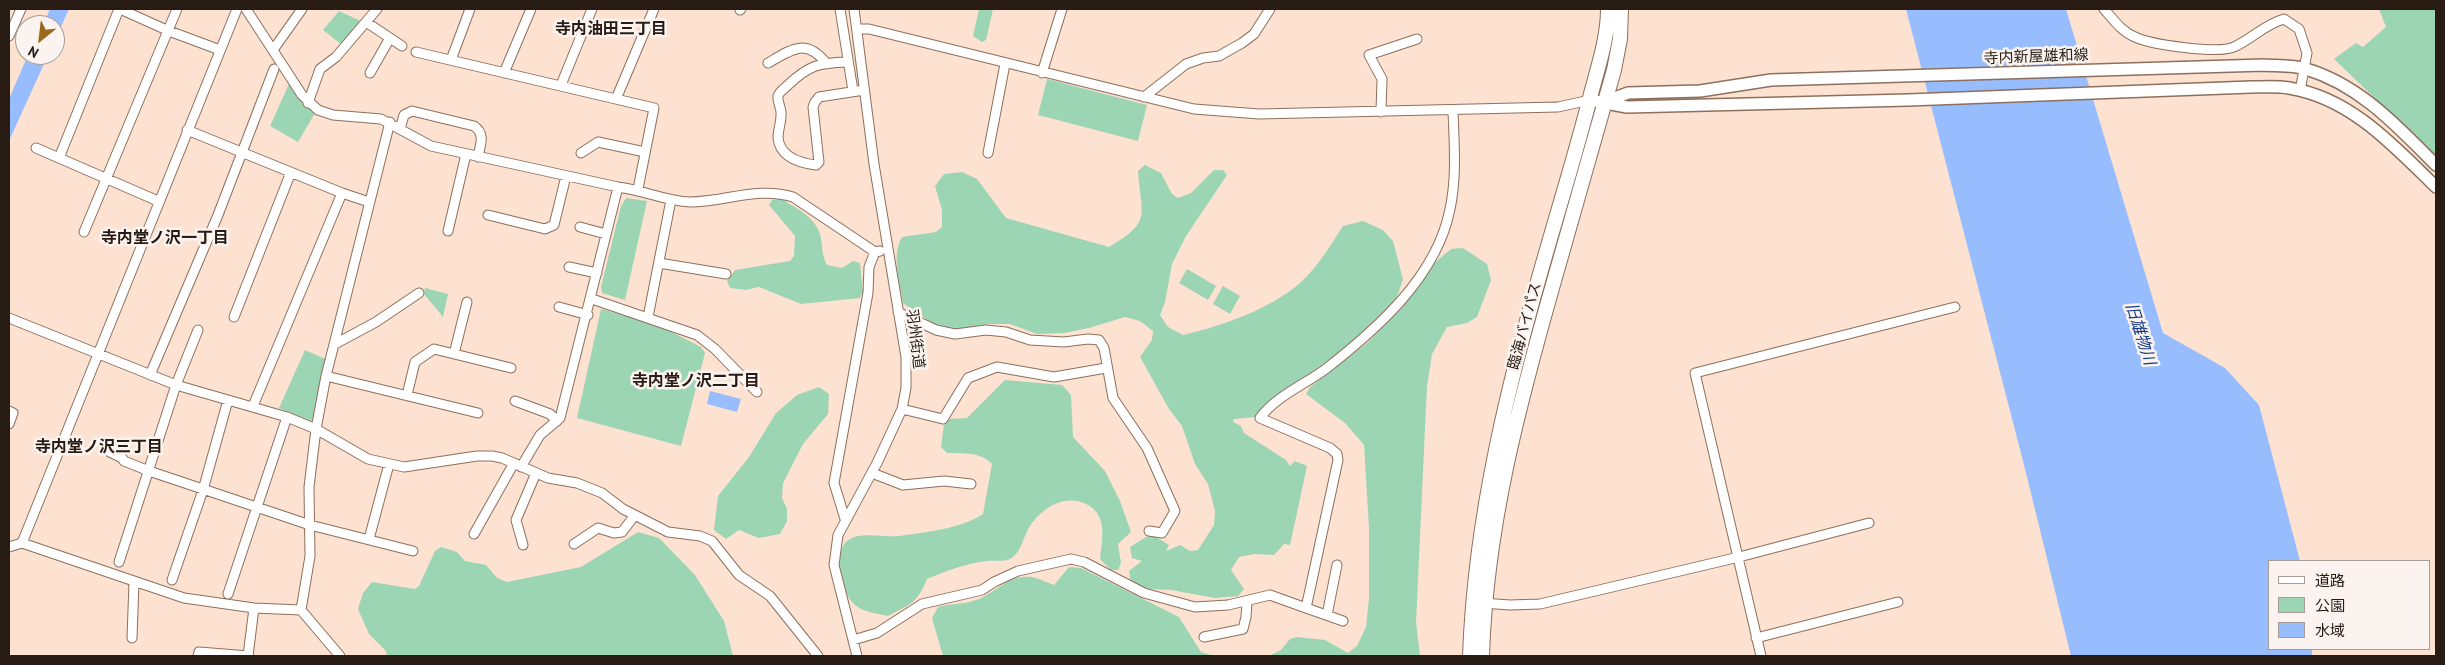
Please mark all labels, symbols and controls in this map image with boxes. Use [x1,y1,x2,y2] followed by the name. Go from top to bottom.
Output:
[15,15,65,65] north arrow
[555,19,667,39] district label: 寺内油田三丁目
[25,42,42,62] text: N
[1983,46,2089,68] street label: 寺内新屋雄和線
[101,228,229,248] district label: 寺内堂ノ沢一丁目
[1505,280,1545,372] street label: 臨海バイパス
[2121,301,2159,367] water label: 旧雄物川
[902,308,928,370] street label: 羽州街道
[632,371,760,391] district label: 寺内堂ノ沢二丁目
[35,437,163,457] district label: 寺内堂ノ沢三丁目
[2268,560,2430,650] legend
[2315,571,2345,590] text: 道路
[2315,596,2345,615] text: 公園
[2315,621,2345,640] text: 水域

